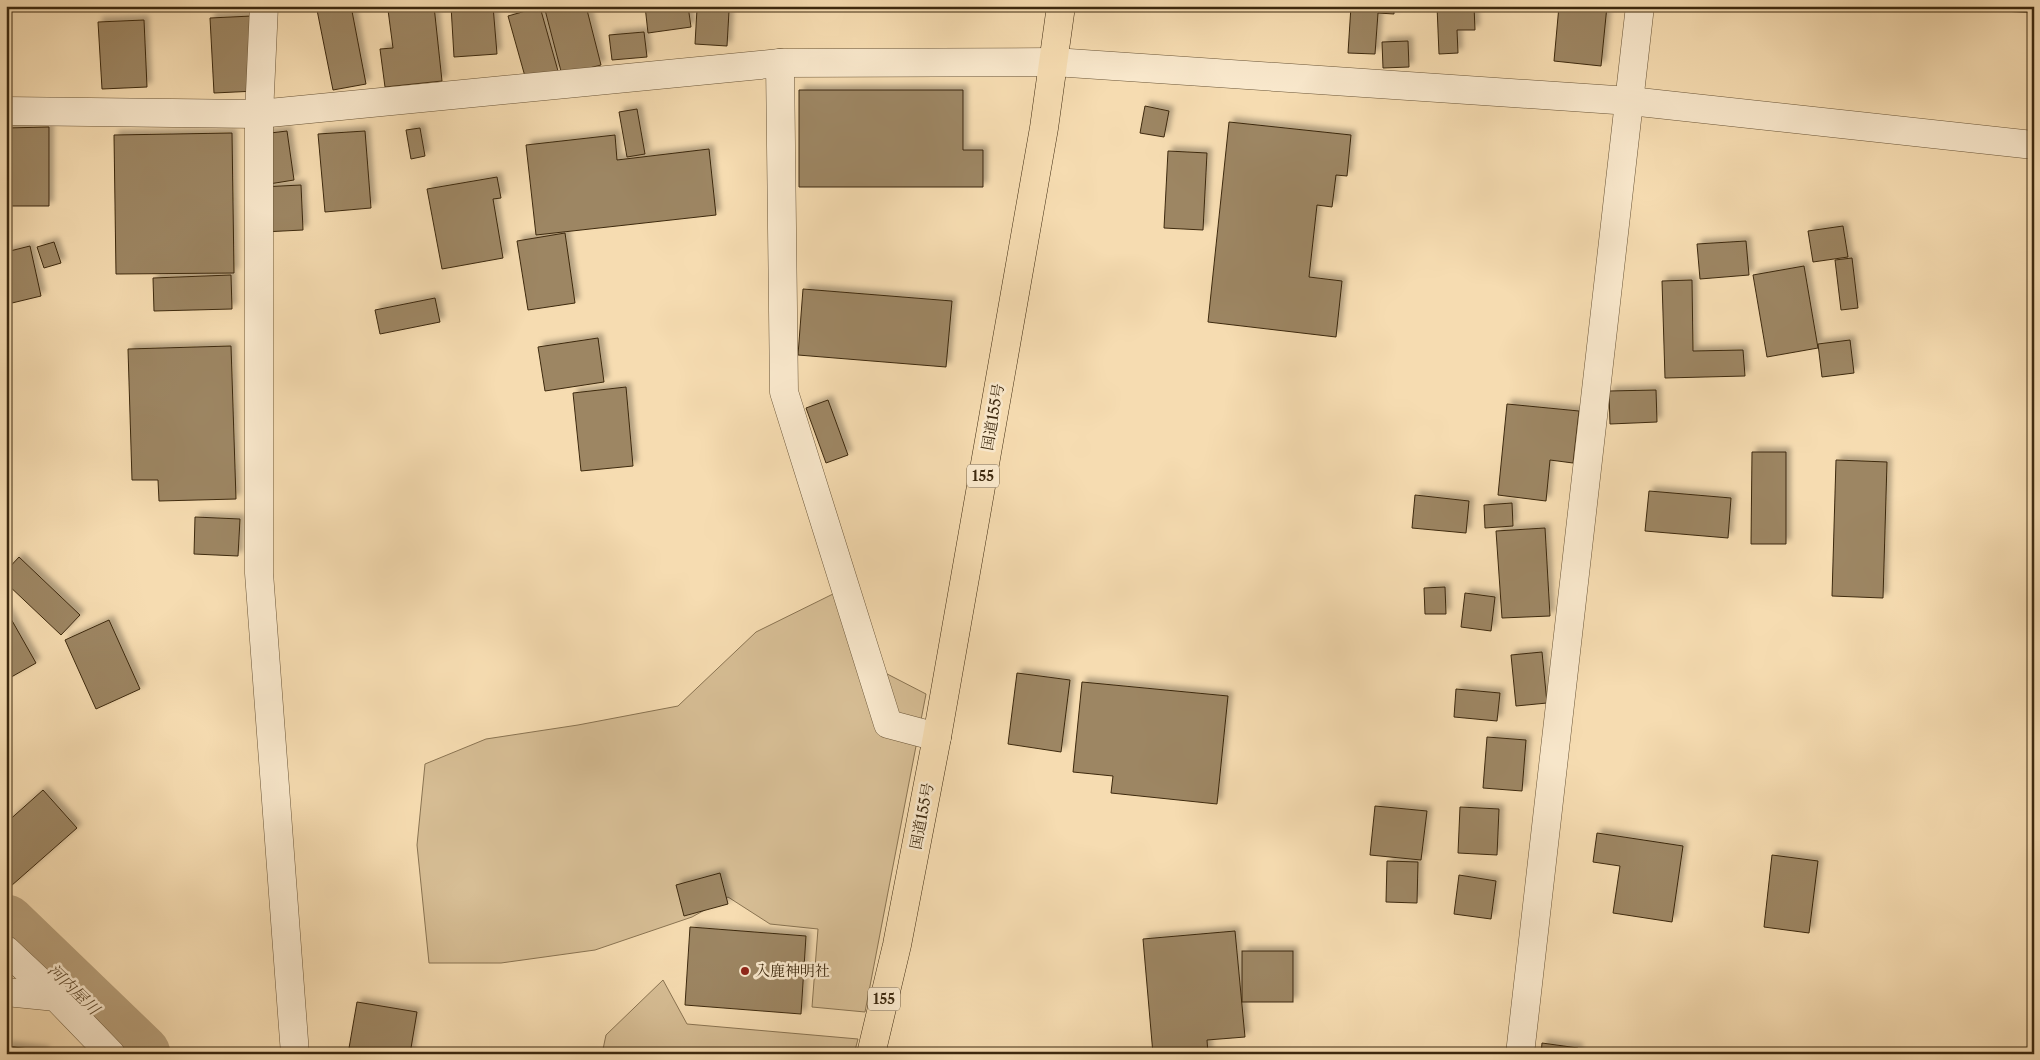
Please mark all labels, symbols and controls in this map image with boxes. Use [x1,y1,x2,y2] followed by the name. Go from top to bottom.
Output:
[977,382,1008,452] street label: 国道155号
[967,464,999,488] road number: 155
[906,781,937,851] street label: 国道155号
[44,960,105,1020] water label: 河内屋川
[755,961,830,980] place label: 入鹿神明社
[739,965,751,977] marker: 入鹿神明社
[868,988,900,1011] road number: 155

